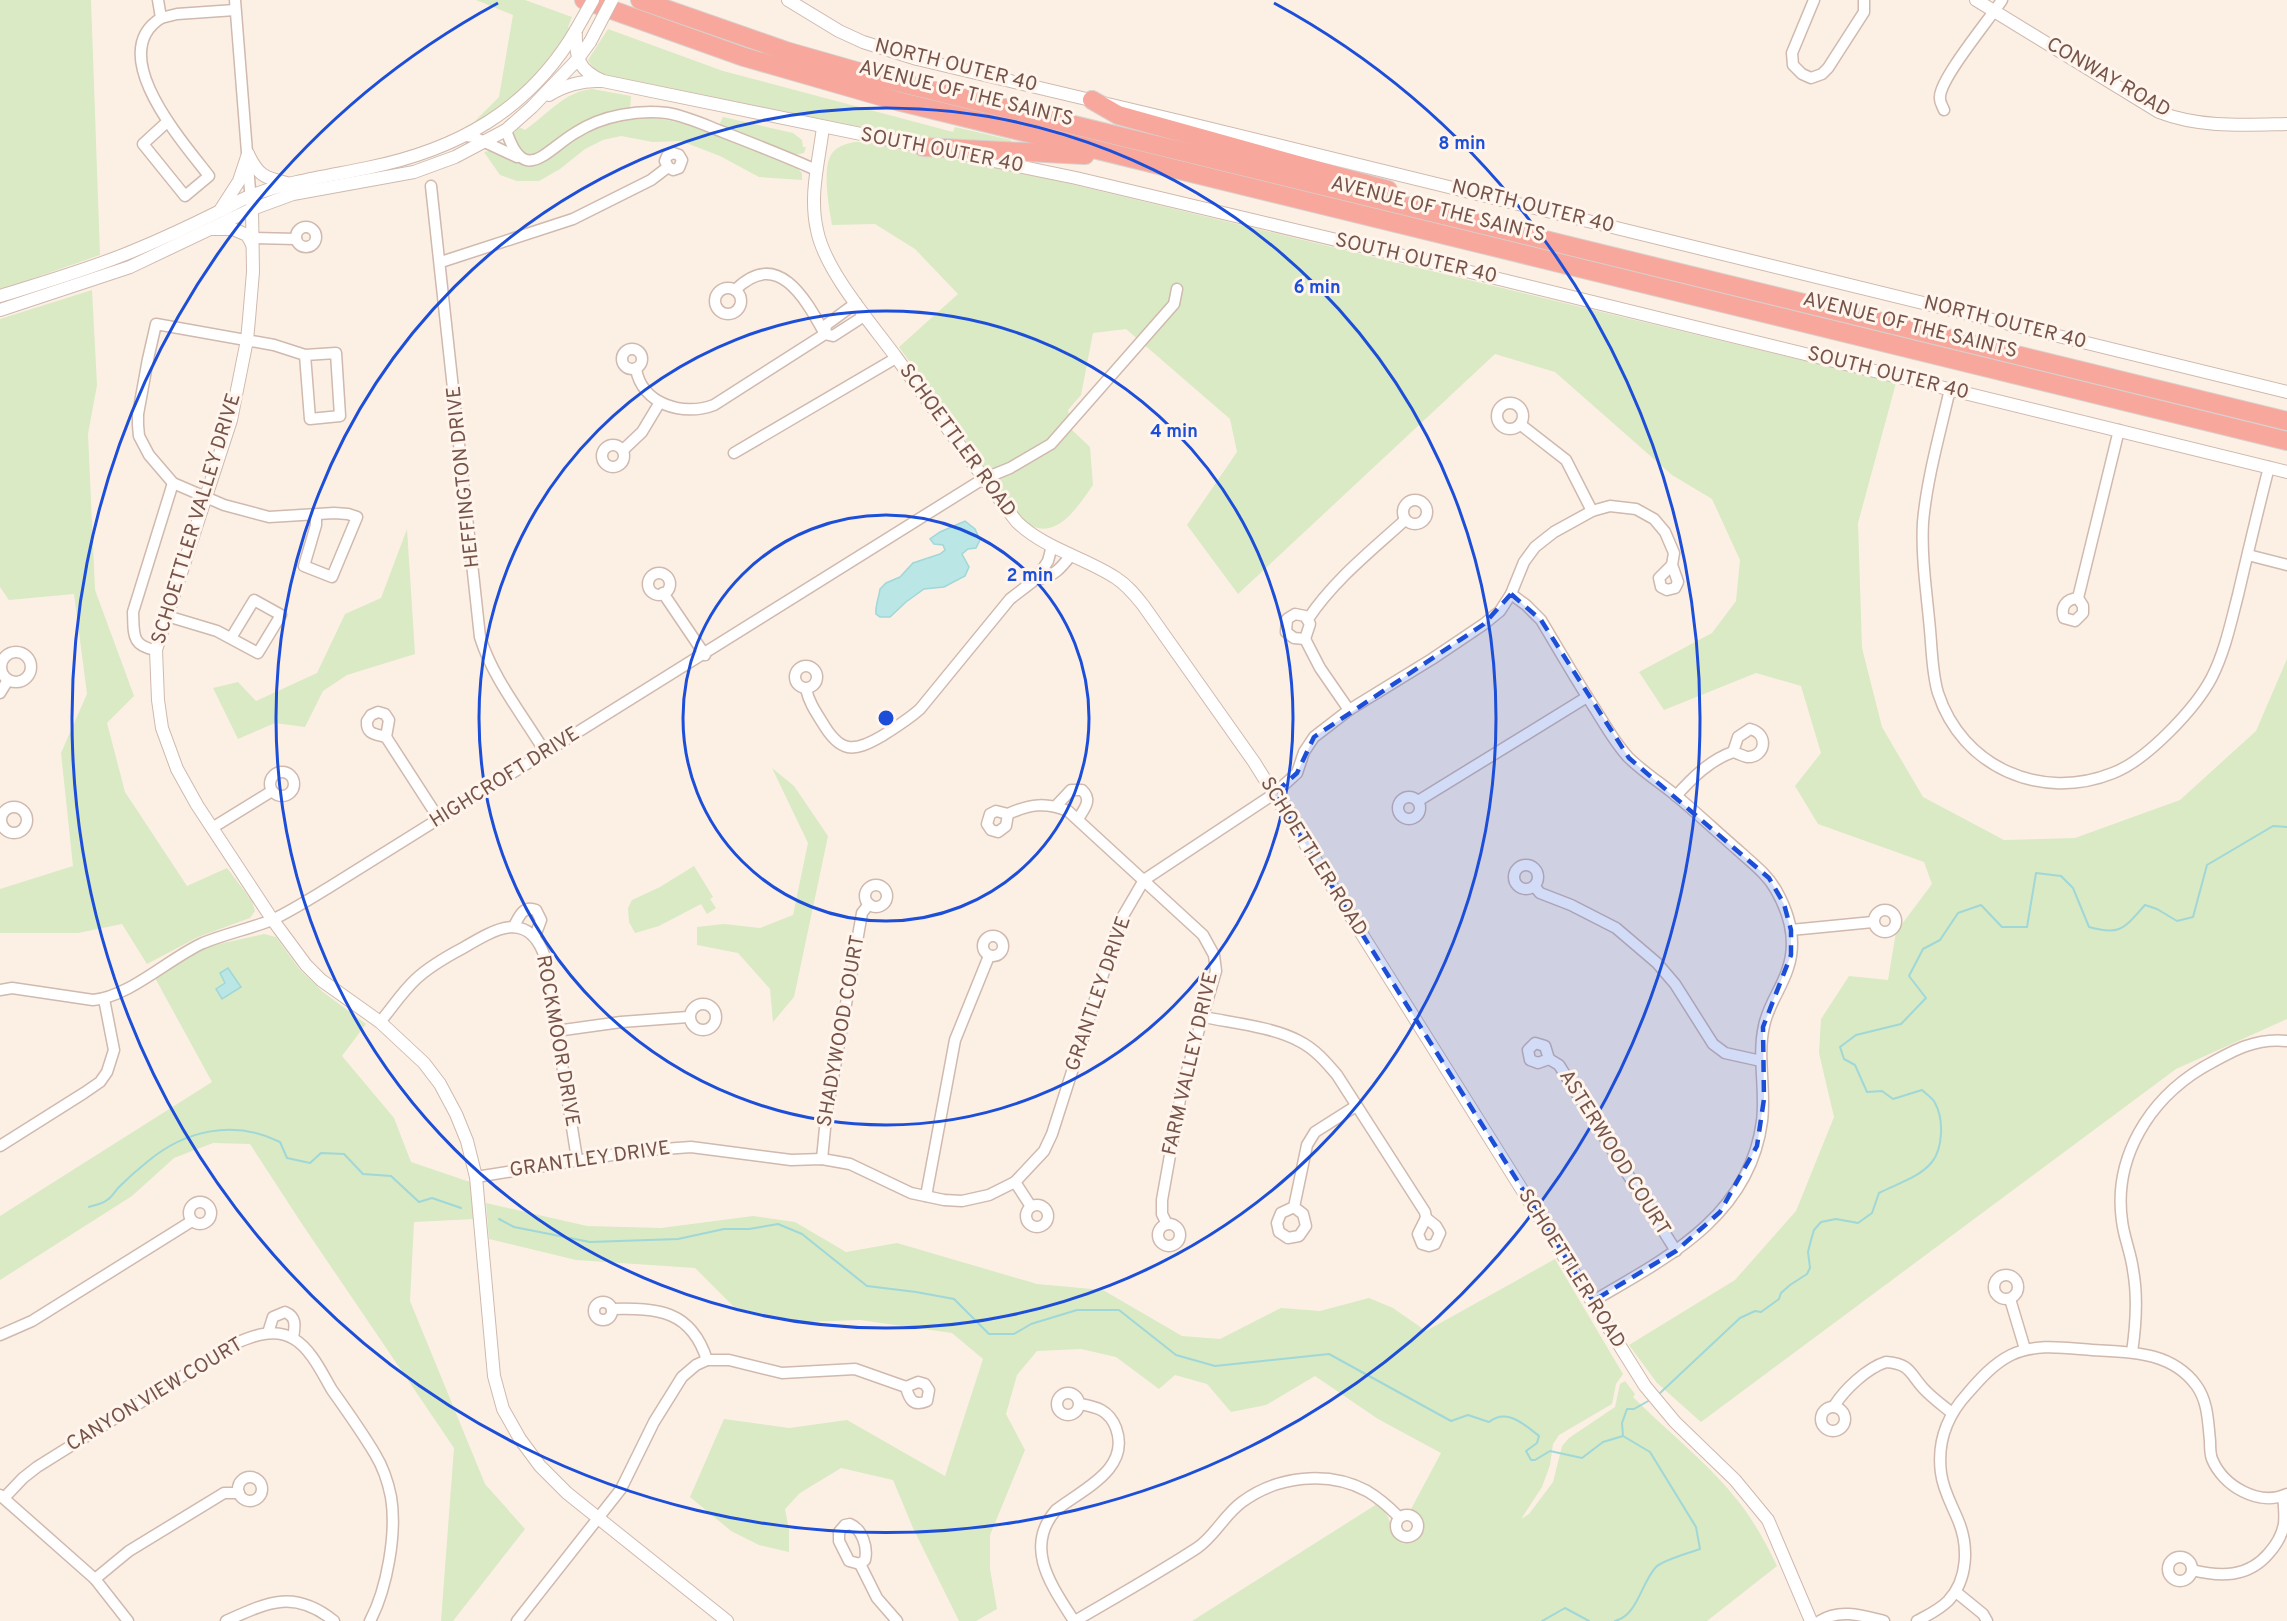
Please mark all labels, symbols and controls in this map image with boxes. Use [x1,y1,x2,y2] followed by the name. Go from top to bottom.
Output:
[2041,32,2175,124] street label: CONWAY ROAD
[872,33,1040,99] street label: NORTH OUTER 40
[856,55,1076,133] street label: AVENUE OF THE SAINTS
[858,122,1026,180] street label: SOUTH OUTER 40
[1438,133,1486,156] text: 8 min
[1328,171,1548,249] street label: AVENUE OF THE SAINTS
[1449,174,1617,240] street label: NORTH OUTER 40
[1332,228,1500,290] street label: SOUTH OUTER 40
[1293,277,1341,300] text: 6 min
[1800,287,2020,365] street label: AVENUE OF THE SAINTS
[1921,290,2089,356] street label: NORTH OUTER 40
[1804,341,1972,407] street label: SOUTH OUTER 40
[893,359,1021,523] street label: SCHOETTLER ROAD
[442,385,486,569] street label: HEFFINGTON DRIVE
[146,390,248,648] street label: SCHOETTLER VALLEY DRIVE
[1150,421,1198,444] text: 4 min
[1006,565,1054,588] text: 2 min
[876,708,896,728] centre of rings
[425,721,585,835] street label: HIGHCROFT DRIVE
[1253,772,1373,942] street label: SCHOETTLER ROAD
[1060,913,1138,1075] street label: GRANTLEY DRIVE
[812,933,872,1129] street label: SHADYWOOD COURT
[529,953,585,1129] street label: ROCKMOOR DRIVE
[1157,970,1225,1158] street label: FARM VALLEY DRIVE
[1552,1065,1676,1241] street label: ASTERWOOD COURT
[508,1136,672,1184] street label: GRANTLEY DRIVE
[1511,1184,1631,1354] street label: SCHOETTLER ROAD
[62,1332,248,1458] street label: CANYON VIEW COURT

